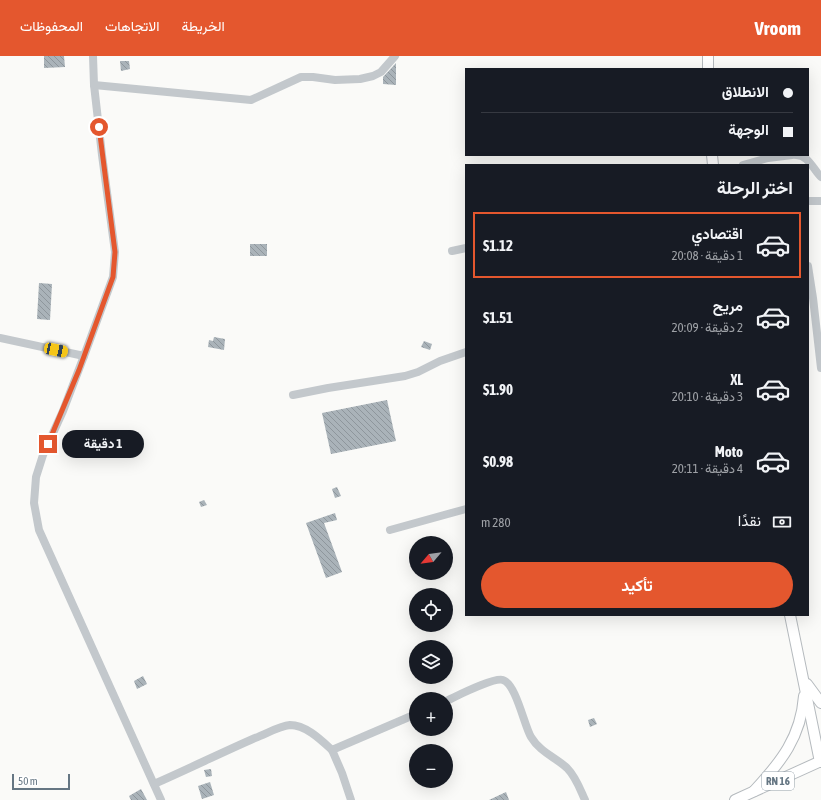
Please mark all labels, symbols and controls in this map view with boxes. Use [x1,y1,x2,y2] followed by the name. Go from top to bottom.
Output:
[755,17,801,39] text: Vroom
[20,18,83,34] text: المحفوظات
[105,18,159,34] text: الاتجاهات
[181,18,225,34] text: الخريطة
[722,83,769,100] text: الانطلاق
[90,118,108,136] route start
[728,121,769,138] text: الوجهة
[717,177,793,198] text: اختر الرحلة
[691,225,743,242] text: اقتصادي
[755,227,791,263] icon: car
[483,237,513,254] text: $1.12
[671,248,743,263] text: 1 دقيقة · 20:08
[713,297,743,314] text: مريح
[755,299,791,335] icon: car
[483,309,513,326] text: $1.51
[671,320,743,335] text: 2 دقيقة · 20:09
[43,342,69,358] car
[730,371,743,388] text: XL
[755,371,791,407] icon: car
[483,381,513,398] text: $1.90
[672,389,743,404] text: 3 دقيقة · 20:10
[62,430,144,458] callout: 1 دقيقة
[39,435,57,453] route end
[84,436,122,451] text: 1 دقيقة
[715,443,743,460] text: Moto
[755,443,791,479] icon: car
[483,453,513,470] text: $0.98
[672,461,743,476] text: 4 دقيقة · 20:11
[771,511,793,533] icon: cash
[738,512,761,529] text: نقدًا
[481,515,511,530] text: 280 m
[409,536,453,580] north arrow
[409,536,453,788] map controls
[481,562,793,608] button: تأكيد
[409,588,453,632] button: locate
[409,640,453,684] button: layers
[409,692,453,736] button: +
[409,744,453,788] button: −
[12,772,70,791] scale bar
[762,772,794,790] road number: RN 16
[18,775,38,787] text: 50 m

